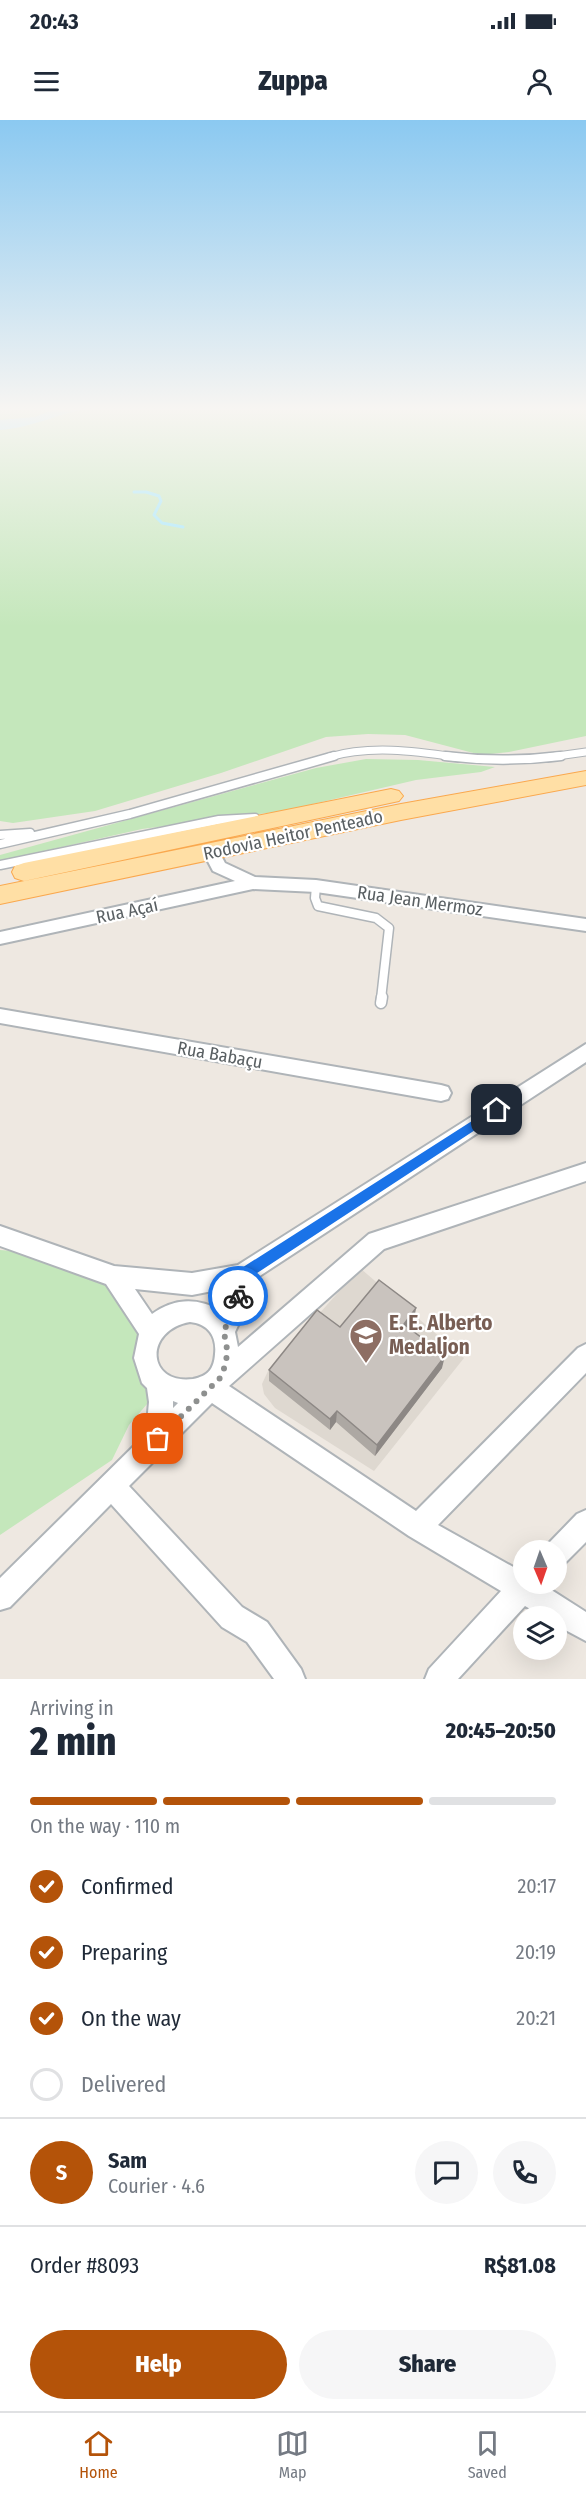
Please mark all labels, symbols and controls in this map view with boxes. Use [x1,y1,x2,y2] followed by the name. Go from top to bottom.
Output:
[30,8,79,35] text: 20:43
[30,65,63,98] icon: menu
[258,65,328,97] text: Zuppa
[523,65,556,98] icon: person
[201,805,385,865] street label: Rodovia Heitor Penteado
[356,881,484,921] street label: Rua Jean Mermoz
[94,894,160,928] street label: Rua Açaí
[176,1037,264,1073] street label: Rua Babaçu
[471,1084,522,1135] pin
[480,1093,513,1126] icon: home
[208,1266,268,1326] courier
[222,1280,255,1313] icon: bike
[389,1310,492,1360] place label: E. E. Alberto Medaljon
[348,1317,384,1364] school or university icon: E. E. Alberto Medaljon
[132,1413,183,1464] pin
[141,1422,174,1455] icon: bag
[513,1540,567,1594] north arrow
[513,1540,567,1660] map controls
[513,1606,567,1660] button: layers
[30,1696,114,1720] text: Arriving in
[446,1717,556,1744] text: 20:45–20:50
[30,1719,116,1765] text: 2 min
[30,1814,180,1838] text: On the way · 110 m
[30,1870,63,1903] icon: check
[81,1873,174,1900] text: Confirmed
[517,1874,556,1898] text: 20:17
[30,1936,63,1969] icon: check
[81,1939,167,1966] text: Preparing
[516,1940,556,1964] text: 20:19
[30,2002,63,2035] icon: check
[81,2005,181,2032] text: On the way
[516,2006,556,2030] text: 20:21
[81,2071,166,2098] text: Delivered
[415,2141,478,2204] button: chat
[493,2141,556,2204] button: phone
[108,2147,147,2174] text: Sam
[56,2159,67,2186] text: S
[108,2174,205,2198] text: Courier · 4.6
[30,2252,139,2279] text: Order #8093
[484,2252,556,2279] text: R$81.08
[30,2330,287,2399] button: Help
[299,2330,556,2399] button: Share
[79,2427,118,2482] tab: Home
[276,2427,309,2482] tab: Map
[468,2427,507,2482] tab: Saved

